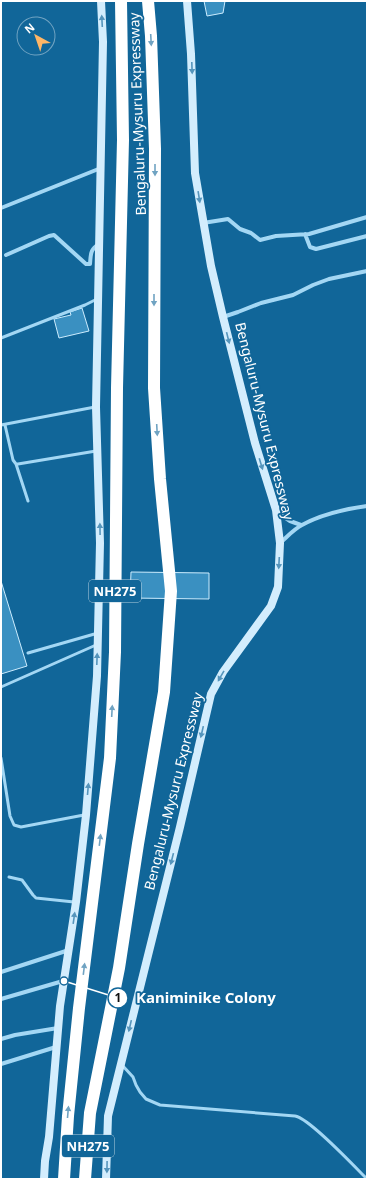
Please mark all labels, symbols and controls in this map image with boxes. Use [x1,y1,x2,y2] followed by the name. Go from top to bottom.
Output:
[124,11,150,216] street label: Bengaluru-Mysuru Expressway
[99,14,105,27] one-way arrow
[16,16,56,56] north arrow
[21,19,38,37] text: N
[148,34,155,46] one-way arrow
[188,62,195,74] one-way arrow
[152,164,158,177] one-way arrow
[196,191,202,204] one-way arrow
[151,294,158,306] one-way arrow
[231,320,299,523] street label: Bengaluru-Mysuru Expressway
[226,332,232,345] one-way arrow
[153,424,160,436] one-way arrow
[258,458,264,470] one-way arrow
[97,522,103,535] one-way arrow
[276,557,282,570] one-way arrow
[89,580,141,602] road number: NH275
[94,653,101,665] one-way arrow
[218,670,225,682] one-way arrow
[139,689,207,892] street label: Bengaluru-Mysuru Expressway
[109,705,116,717] one-way arrow
[199,726,205,739] one-way arrow
[84,783,91,795] one-way arrow
[97,834,103,846] one-way arrow
[169,853,175,865] one-way arrow
[70,912,77,924] one-way arrow
[81,963,87,975] one-way arrow
[108,985,284,1012] callout: Kaniminike Colony
[136,987,276,1007] text: Kaniminike Colony
[115,989,121,1006] text: 1
[126,1019,132,1032] one-way arrow
[65,1106,71,1118] one-way arrow
[62,1135,114,1157] road number: NH275
[104,1161,110,1174] one-way arrow

